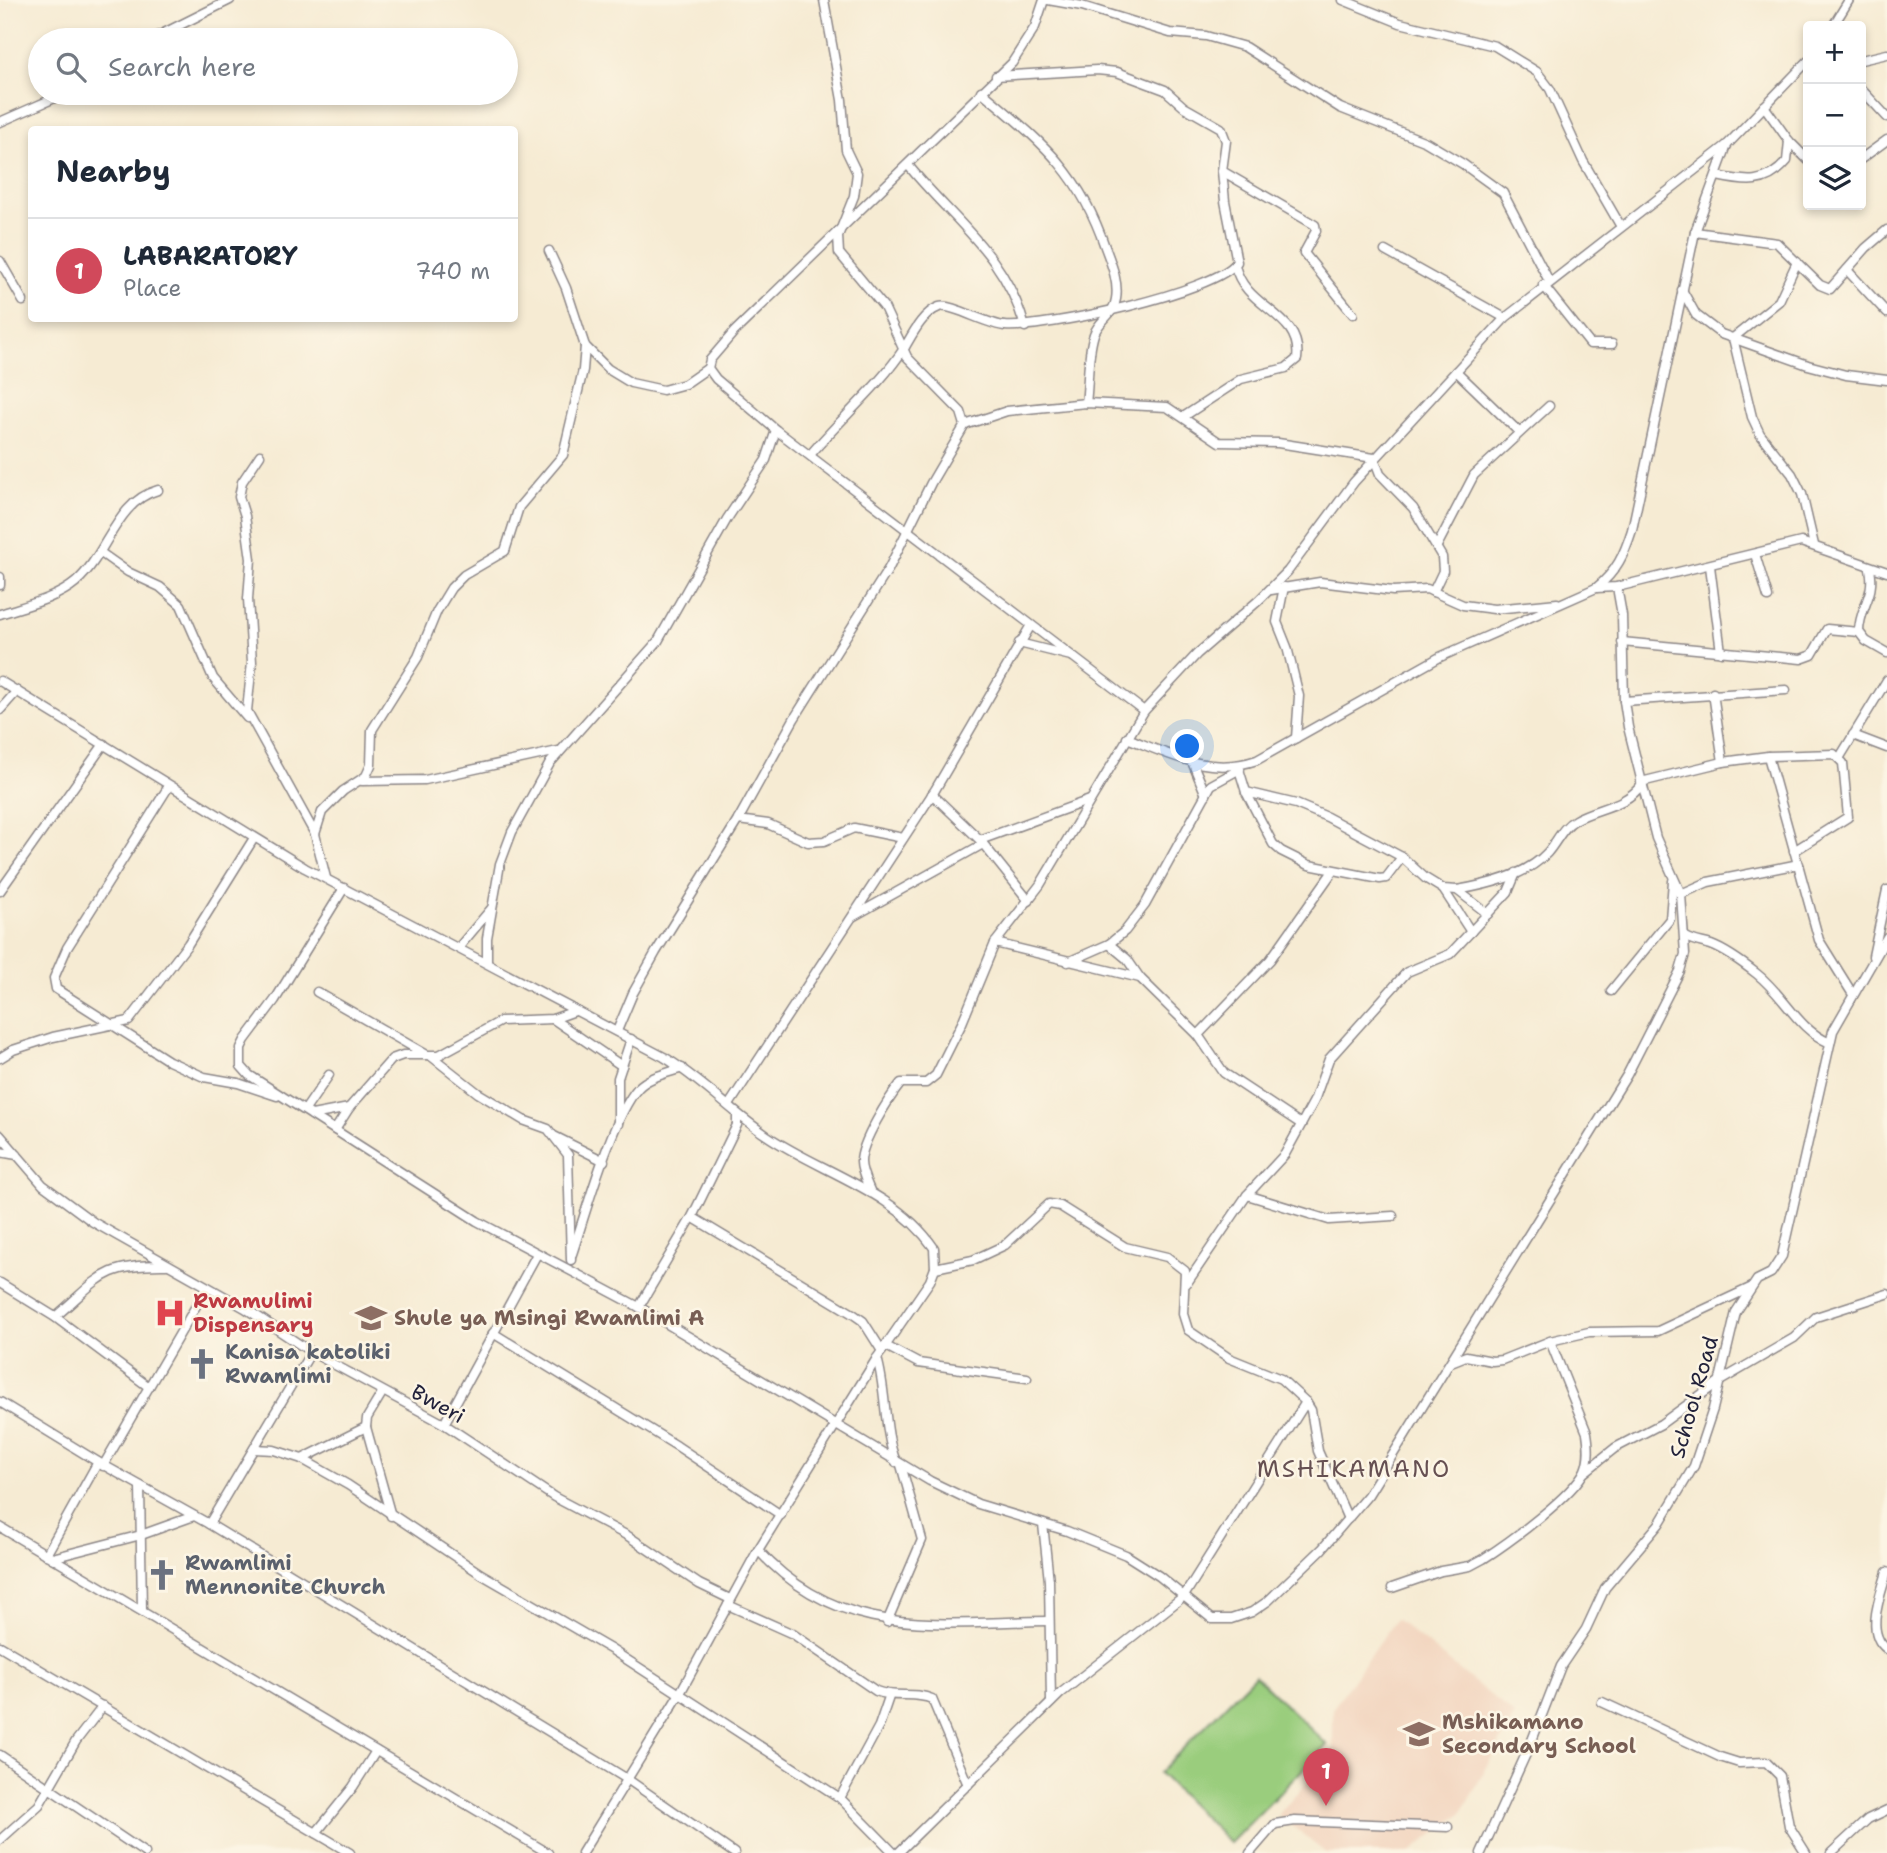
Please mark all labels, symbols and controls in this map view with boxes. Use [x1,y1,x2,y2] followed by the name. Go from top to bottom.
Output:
[1803,21,1866,210] map controls
[1803,21,1866,84] button: +
[28,28,518,105] search box
[52,48,90,86] icon: search
[108,49,257,84] text: Search here
[1803,84,1866,147] button: −
[1803,147,1866,210] button: layers
[56,151,171,192] text: Nearby
[123,238,298,273] text: LABARATORY
[74,256,84,286] text: 1
[415,256,490,286] text: 740 m
[123,273,182,303] text: Place
[1170,729,1204,763] your location
[193,1287,314,1339] place label: Rwamulimi Dispensary
[153,1296,187,1330] hospital icon: Rwamulimi Dispensary
[354,1301,388,1335] school or university icon: Shule ya Msingi Rwamlimi A
[394,1304,704,1332] place label: Shule ya Msingi Rwamlimi A
[1663,1333,1725,1461] street label: School Road
[225,1338,391,1390] place label: Kanisa katoliki Rwamlimi
[185,1347,219,1381] church icon: Kanisa katoliki Rwamlimi
[406,1378,470,1430] street label: Bweri
[1257,1453,1451,1485] district label: MSHIKAMANO
[185,1549,386,1601] place label: Rwamlimi Mennonite Church
[145,1558,179,1592] church icon: Rwamlimi Mennonite Church
[1442,1708,1636,1760] place label: Mshikamano Secondary School
[1402,1717,1436,1751] school or university icon: Mshikamano Secondary School
[1303,1748,1349,1806] pin: 1

